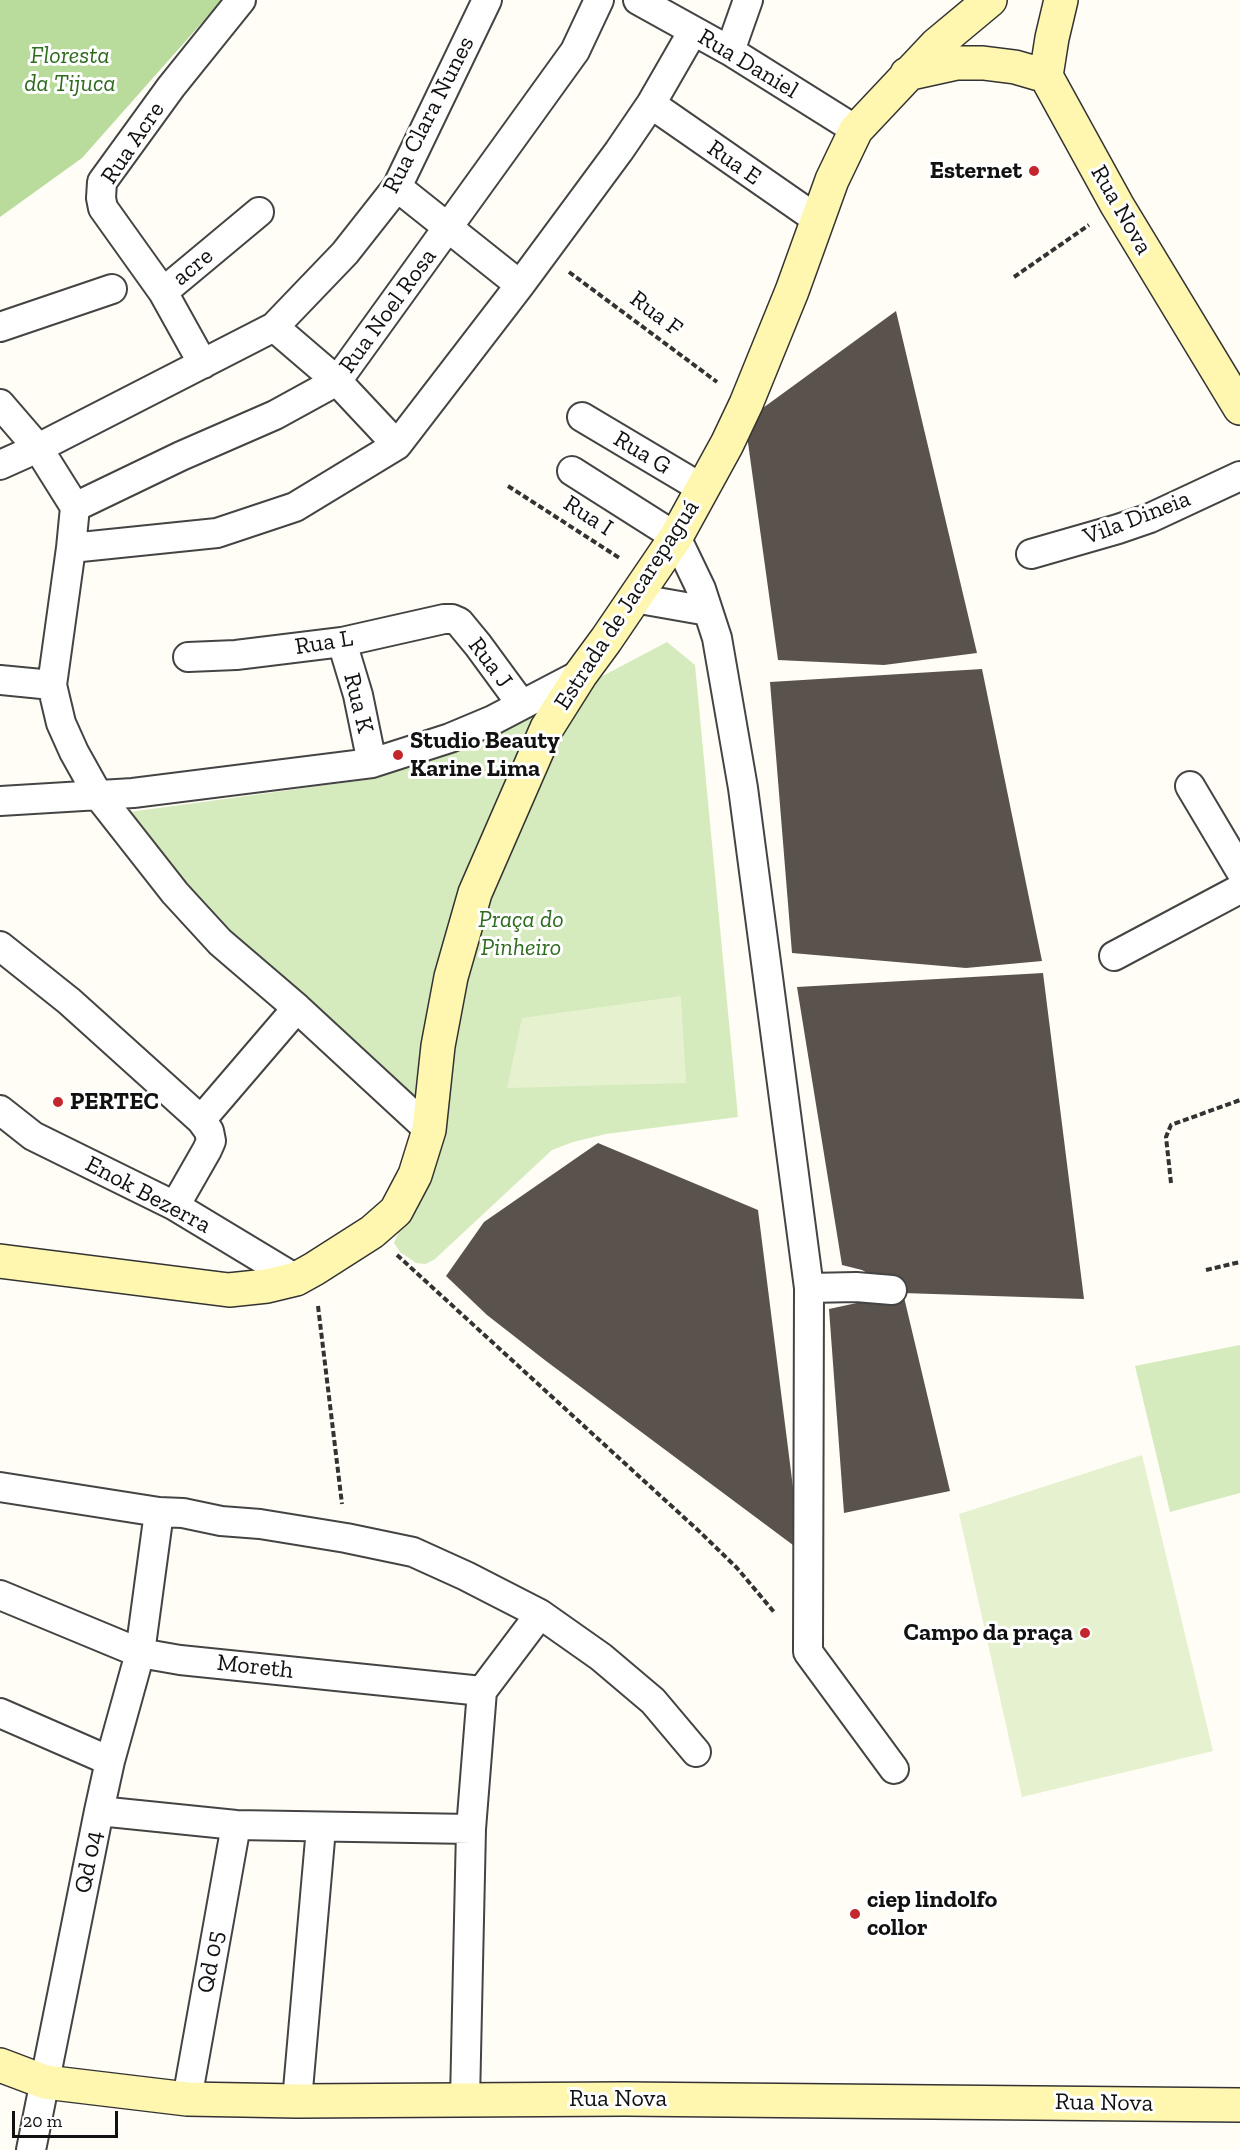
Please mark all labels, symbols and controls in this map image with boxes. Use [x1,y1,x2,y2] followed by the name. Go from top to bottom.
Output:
[693,23,803,105] street label: Rua Daniel
[377,32,481,198] street label: Rua Clara Nunes
[24,42,116,98] park label: Floresta da Tijuca
[95,96,171,190] street label: Rua Acre
[701,134,767,192] street label: Rua E
[930,157,1022,185] place label: Esternet
[1084,160,1158,260] street label: Rua Nova
[1027,164,1041,178] marker: Esternet
[167,242,219,292] street label: acre
[333,243,443,379] street label: Rua Noel Rosa
[624,285,688,343] street label: Rua F
[608,425,676,481] street label: Rua G
[1079,484,1195,552] street label: Vila Dineia
[558,489,618,543] street label: Rua I
[548,495,706,715] street label: Estrada de Jacarepaguá
[293,624,355,662] street label: Rua L
[462,632,518,694] street label: Rua J
[337,670,379,736] street label: Rua K
[410,727,560,783] place label: Studio Beauty Karine Lima
[391,748,405,762] marker: Studio Beauty Karine Lima
[478,906,564,962] park label: Praça do Pinheiro
[70,1088,159,1116] place label: PERTEC
[51,1095,65,1109] marker: PERTEC
[80,1150,216,1240] street label: Enok Bezerra
[903,1619,1073,1647] place label: Campo da praça
[1078,1626,1092,1640] marker: Campo da praça
[215,1649,295,1685] street label: Moreth
[69,1828,109,1896] street label: Qd 04
[867,1886,997,1942] place label: ciep lindolfo collor
[848,1907,862,1921] marker: ciep lindolfo collor
[191,1929,231,1995] street label: Qd 05
[569,2085,667,2113] street label: Rua Nova
[1055,2088,1153,2118] street label: Rua Nova
[15,2099,122,2137] scale bar
[23,2110,62,2132] text: 20 m

